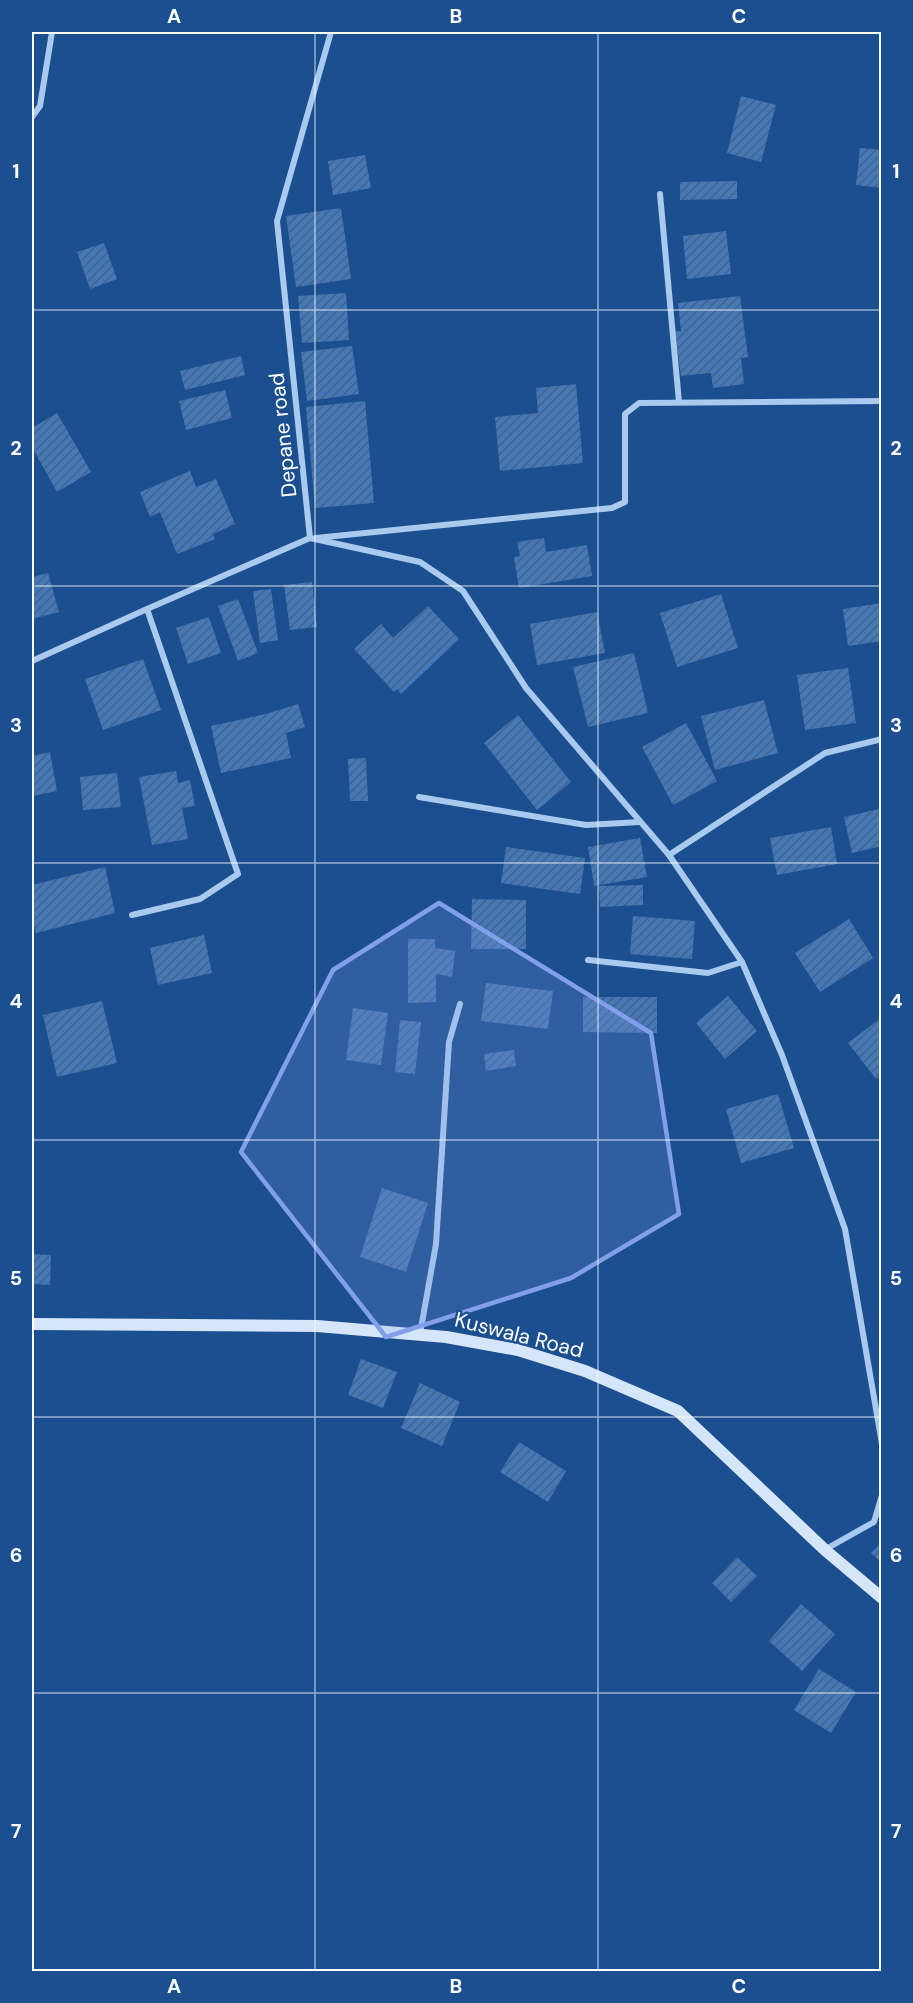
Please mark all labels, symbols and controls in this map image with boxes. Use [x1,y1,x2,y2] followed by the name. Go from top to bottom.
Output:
[167,3,181,29] text: A
[450,3,462,29] text: B
[732,3,746,29] text: C
[12,158,20,184] text: 1
[892,158,900,184] text: 1
[263,371,303,499] street label: Depane road
[10,435,22,461] text: 2
[890,435,902,461] text: 2
[10,712,22,738] text: 3
[890,712,902,738] text: 3
[10,988,23,1014] text: 4
[890,988,903,1014] text: 4
[10,1265,22,1291] text: 5
[890,1265,902,1291] text: 5
[452,1305,586,1365] street label: Kuswala Road
[10,1542,22,1568] text: 6
[890,1542,902,1568] text: 6
[11,1818,22,1844] text: 7
[891,1818,902,1844] text: 7
[167,1973,181,1999] text: A
[450,1973,462,1999] text: B
[732,1973,746,1999] text: C

